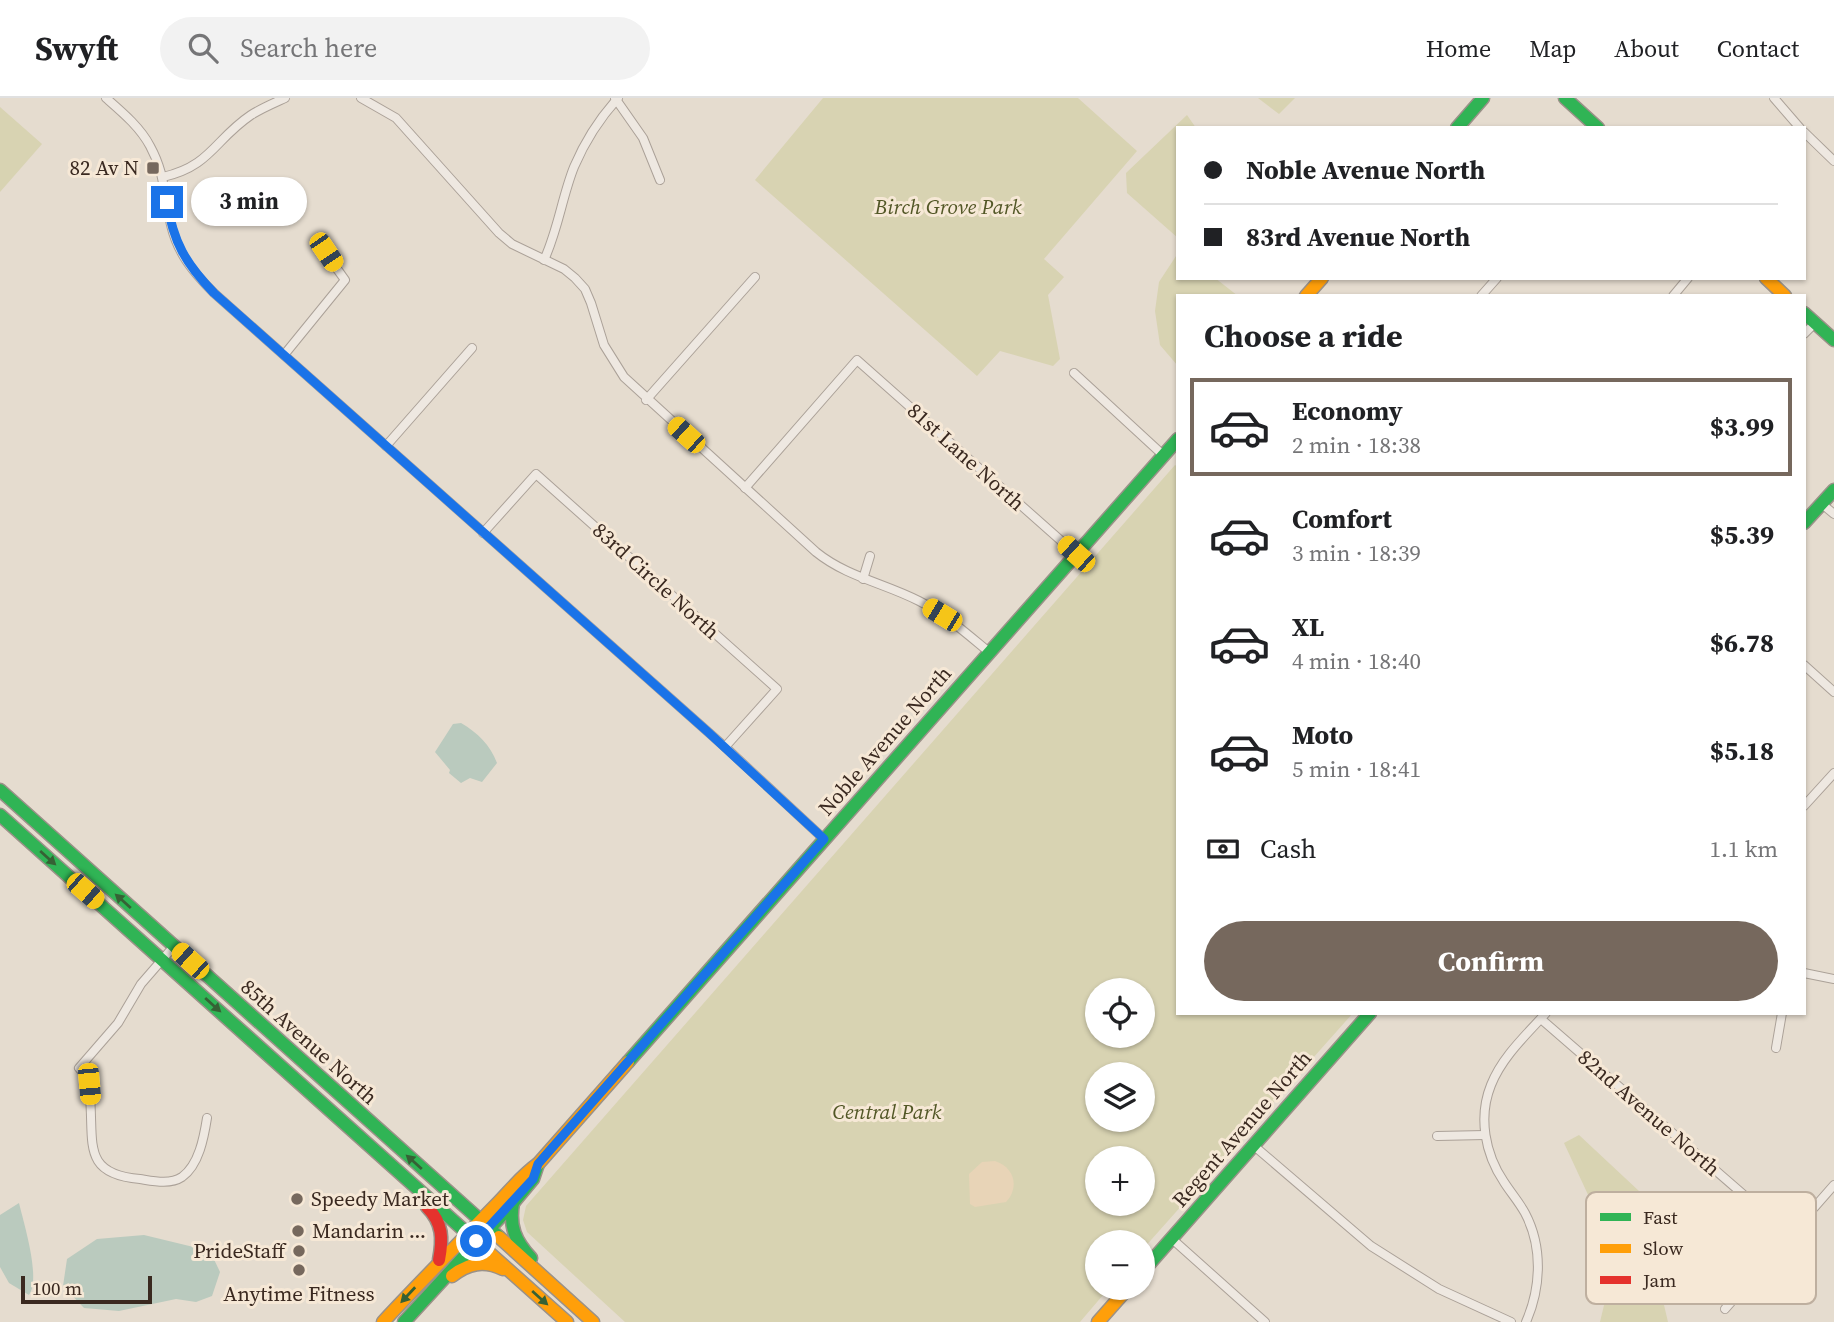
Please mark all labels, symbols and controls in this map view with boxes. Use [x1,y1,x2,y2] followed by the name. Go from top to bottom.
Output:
[160,17,650,80] search box
[35,26,118,71] text: Swyft
[184,29,222,67] icon: search
[240,30,377,66] text: Search here
[1426,32,1491,65] text: Home
[1529,32,1576,65] text: Map
[1614,32,1679,65] text: About
[1717,32,1799,65] text: Contact
[1246,152,1485,188] text: Noble Avenue North
[69,153,139,182] place label: 82 Av N
[145,160,161,176] marker: 82 Av N
[192,178,307,226] callout: 3 min
[219,185,279,217] text: 3 min
[151,186,183,218] route end
[873,192,1022,221] park label: Birch Grove Park
[1246,219,1470,255] text: 83rd Avenue North
[306,229,347,275] car
[1204,314,1403,358] text: Choose a ride
[1292,393,1403,429] text: Economy
[901,396,1031,517] street label: 81st Lane North
[1208,396,1271,459] icon: car
[1710,409,1774,445] text: $3.99
[664,413,709,457] car
[1292,429,1421,461] text: 2 min · 18:38
[1292,501,1392,537] text: Comfort
[1208,504,1271,567] icon: car
[586,516,726,646] street label: 83rd Circle North
[1710,517,1774,553] text: $5.39
[1054,532,1099,576] car
[1292,537,1421,569] text: 3 min · 18:39
[919,595,966,635] car
[1292,609,1324,645] text: XL
[1208,612,1271,675] icon: car
[1710,625,1774,661] text: $6.78
[1292,645,1421,677] text: 4 min · 18:40
[812,660,958,822] street label: Noble Avenue North
[1292,717,1353,753] text: Moto
[1208,720,1271,783] icon: car
[1710,733,1774,769] text: $5.18
[1292,753,1421,785] text: 5 min · 18:41
[1204,830,1242,868] icon: cash
[1260,831,1316,867] text: Cash
[1709,833,1778,865] text: 1.1 km
[39,849,56,865] one-way arrow
[63,869,108,913] car
[114,893,132,909] one-way arrow
[1204,921,1778,1001] button: Confirm
[168,939,213,983] car
[235,972,384,1111] street label: 85th Avenue North
[1085,978,1155,1300] map controls
[1085,978,1155,1048] button: locate
[204,997,221,1013] one-way arrow
[1572,1043,1727,1183] street label: 82nd Avenue North
[1165,1044,1318,1213] street label: Regent Avenue North
[77,1062,102,1106] car
[1085,1062,1155,1132] button: layers
[832,1097,942,1126] park label: Central Park
[1085,1146,1155,1216] button: +
[406,1155,423,1171] one-way arrow
[311,1184,449,1213] place label: Speedy Market
[289,1191,305,1207] marker: Speedy Market
[1586,1192,1816,1304] legend
[1643,1204,1678,1230] text: Fast
[312,1216,426,1245] place label: Mandarin ...
[290,1223,306,1239] marker: Mandarin ...
[460,1225,492,1257] route start
[1085,1230,1155,1300] button: −
[1643,1235,1684,1261] text: Slow
[193,1236,287,1265] place label: PrideStaff
[291,1243,307,1259] marker: PrideStaff
[291,1262,307,1278] marker: Anytime Fitness
[1642,1267,1676,1293] text: Jam
[21,1273,152,1305] scale bar
[32,1275,82,1301] text: 100 m
[223,1279,375,1308] place label: Anytime Fitness
[400,1286,416,1303] one-way arrow
[531,1290,549,1306] one-way arrow

